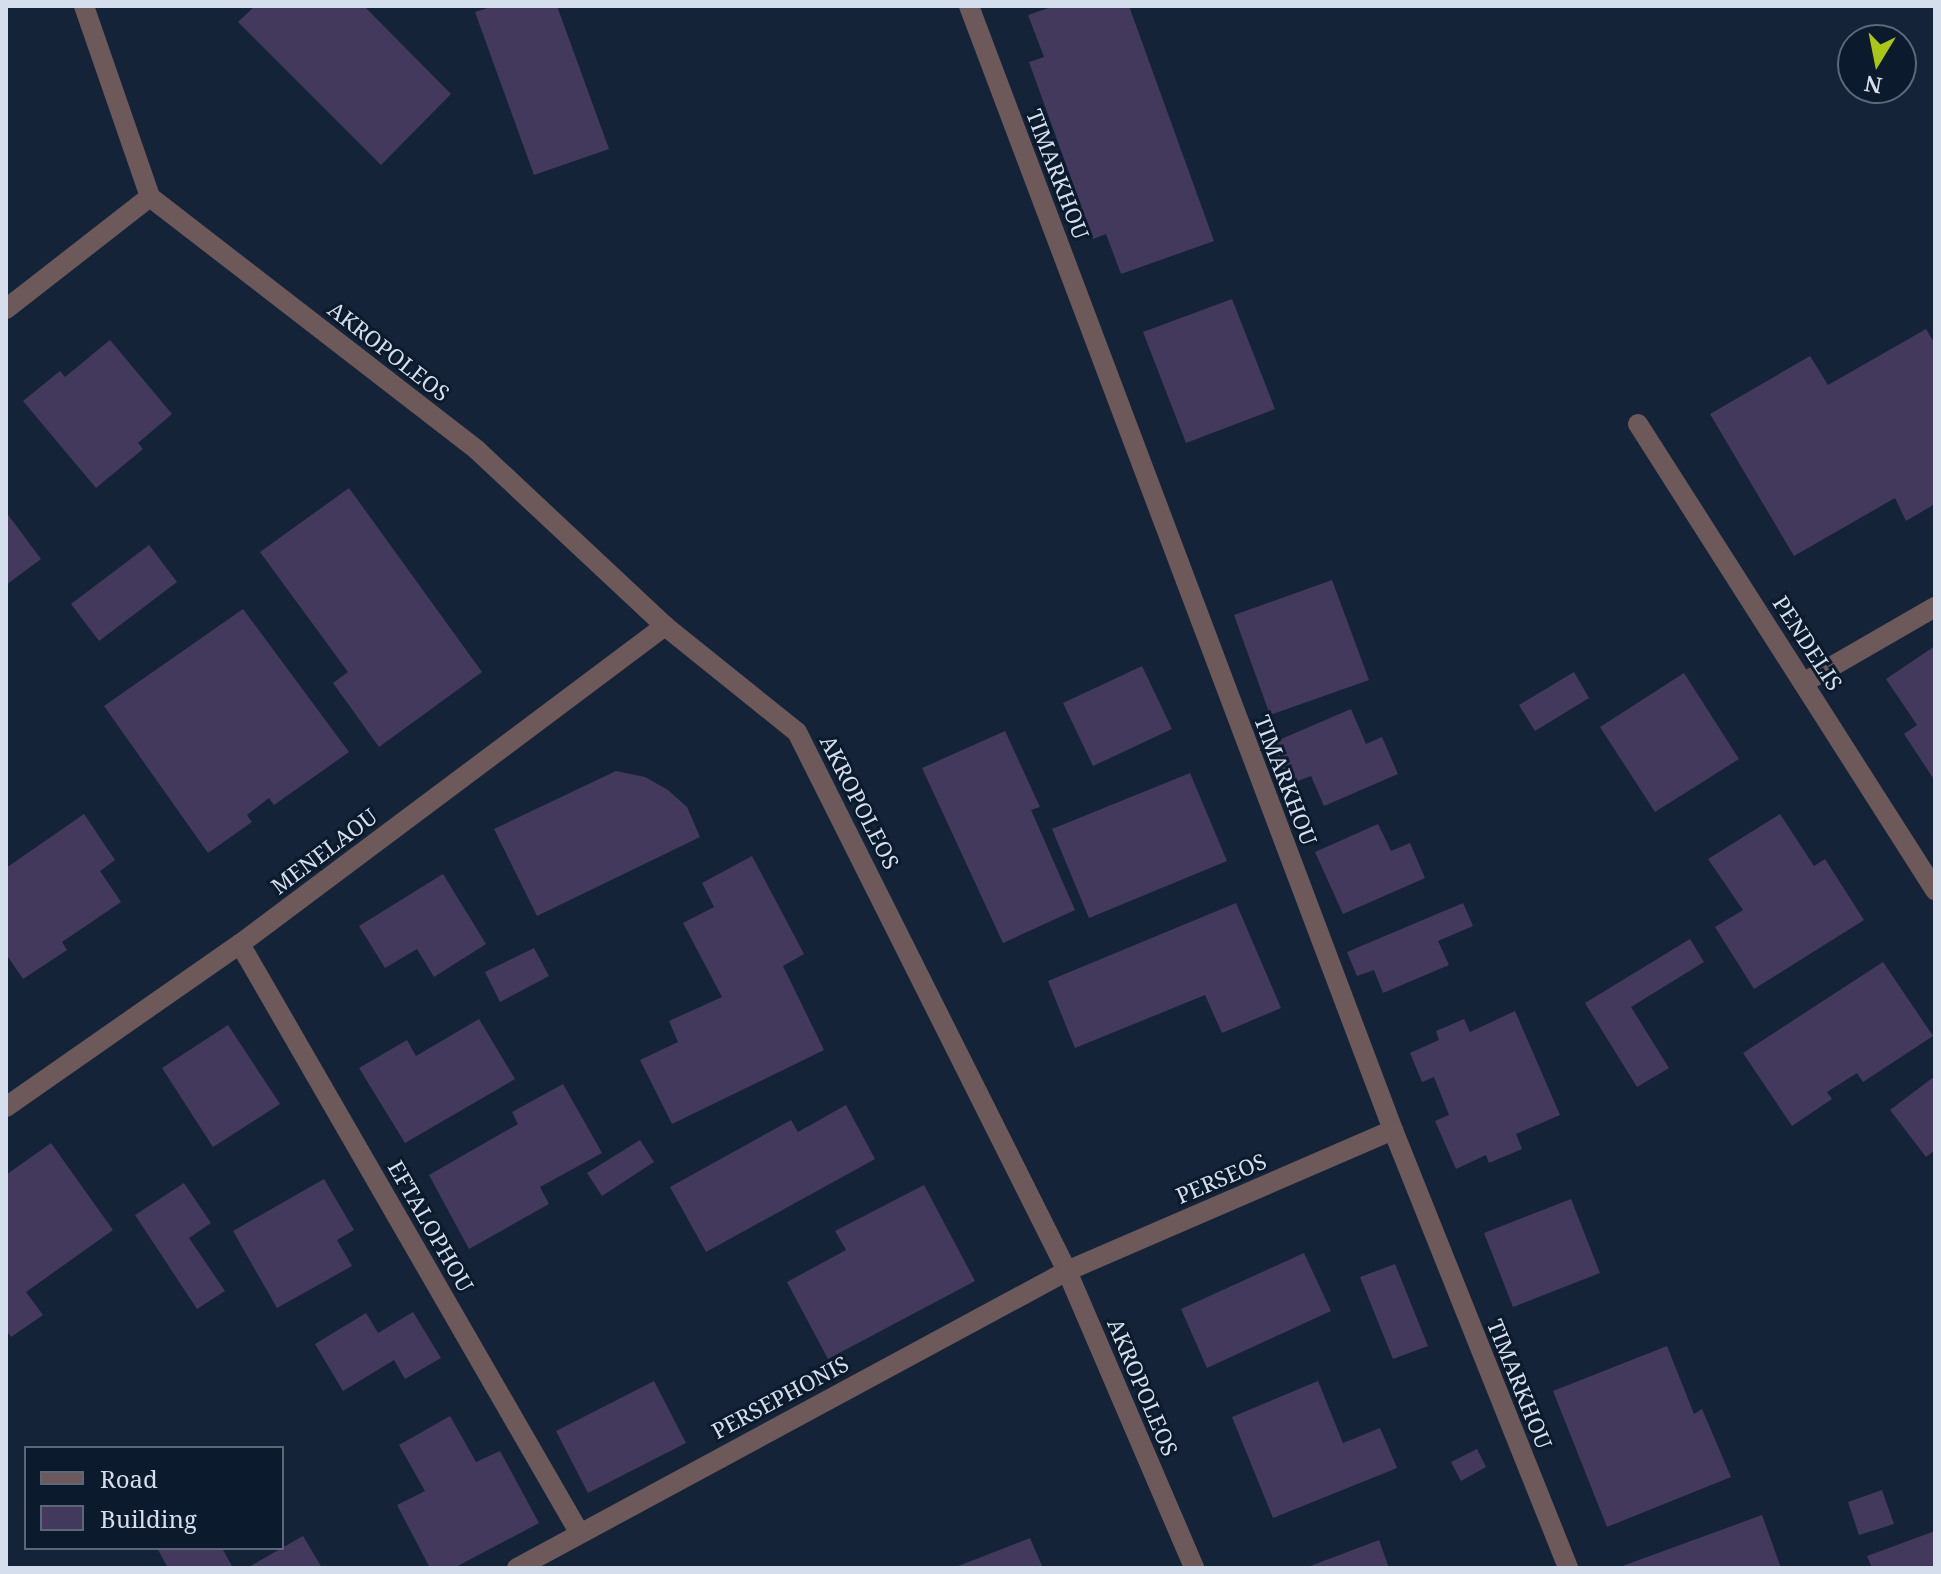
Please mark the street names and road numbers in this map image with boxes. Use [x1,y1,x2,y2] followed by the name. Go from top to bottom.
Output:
[1021,105,1095,243] street label: TIMARKHOU
[323,295,455,407] street label: AKROPOLEOS
[1768,591,1848,695] street label: PENDELIS
[1249,711,1323,849] street label: TIMARKHOU
[815,731,905,873] street label: AKROPOLEOS
[266,803,382,899] street label: MENELAOU
[1172,1147,1270,1209] street label: PERSEOS
[383,1156,479,1296] street label: EFTALOPHOU
[1102,1314,1184,1460] street label: AKROPOLEOS
[1482,1316,1558,1452] street label: TIMARKHOU
[707,1350,853,1444] street label: PERSEPHONIS

